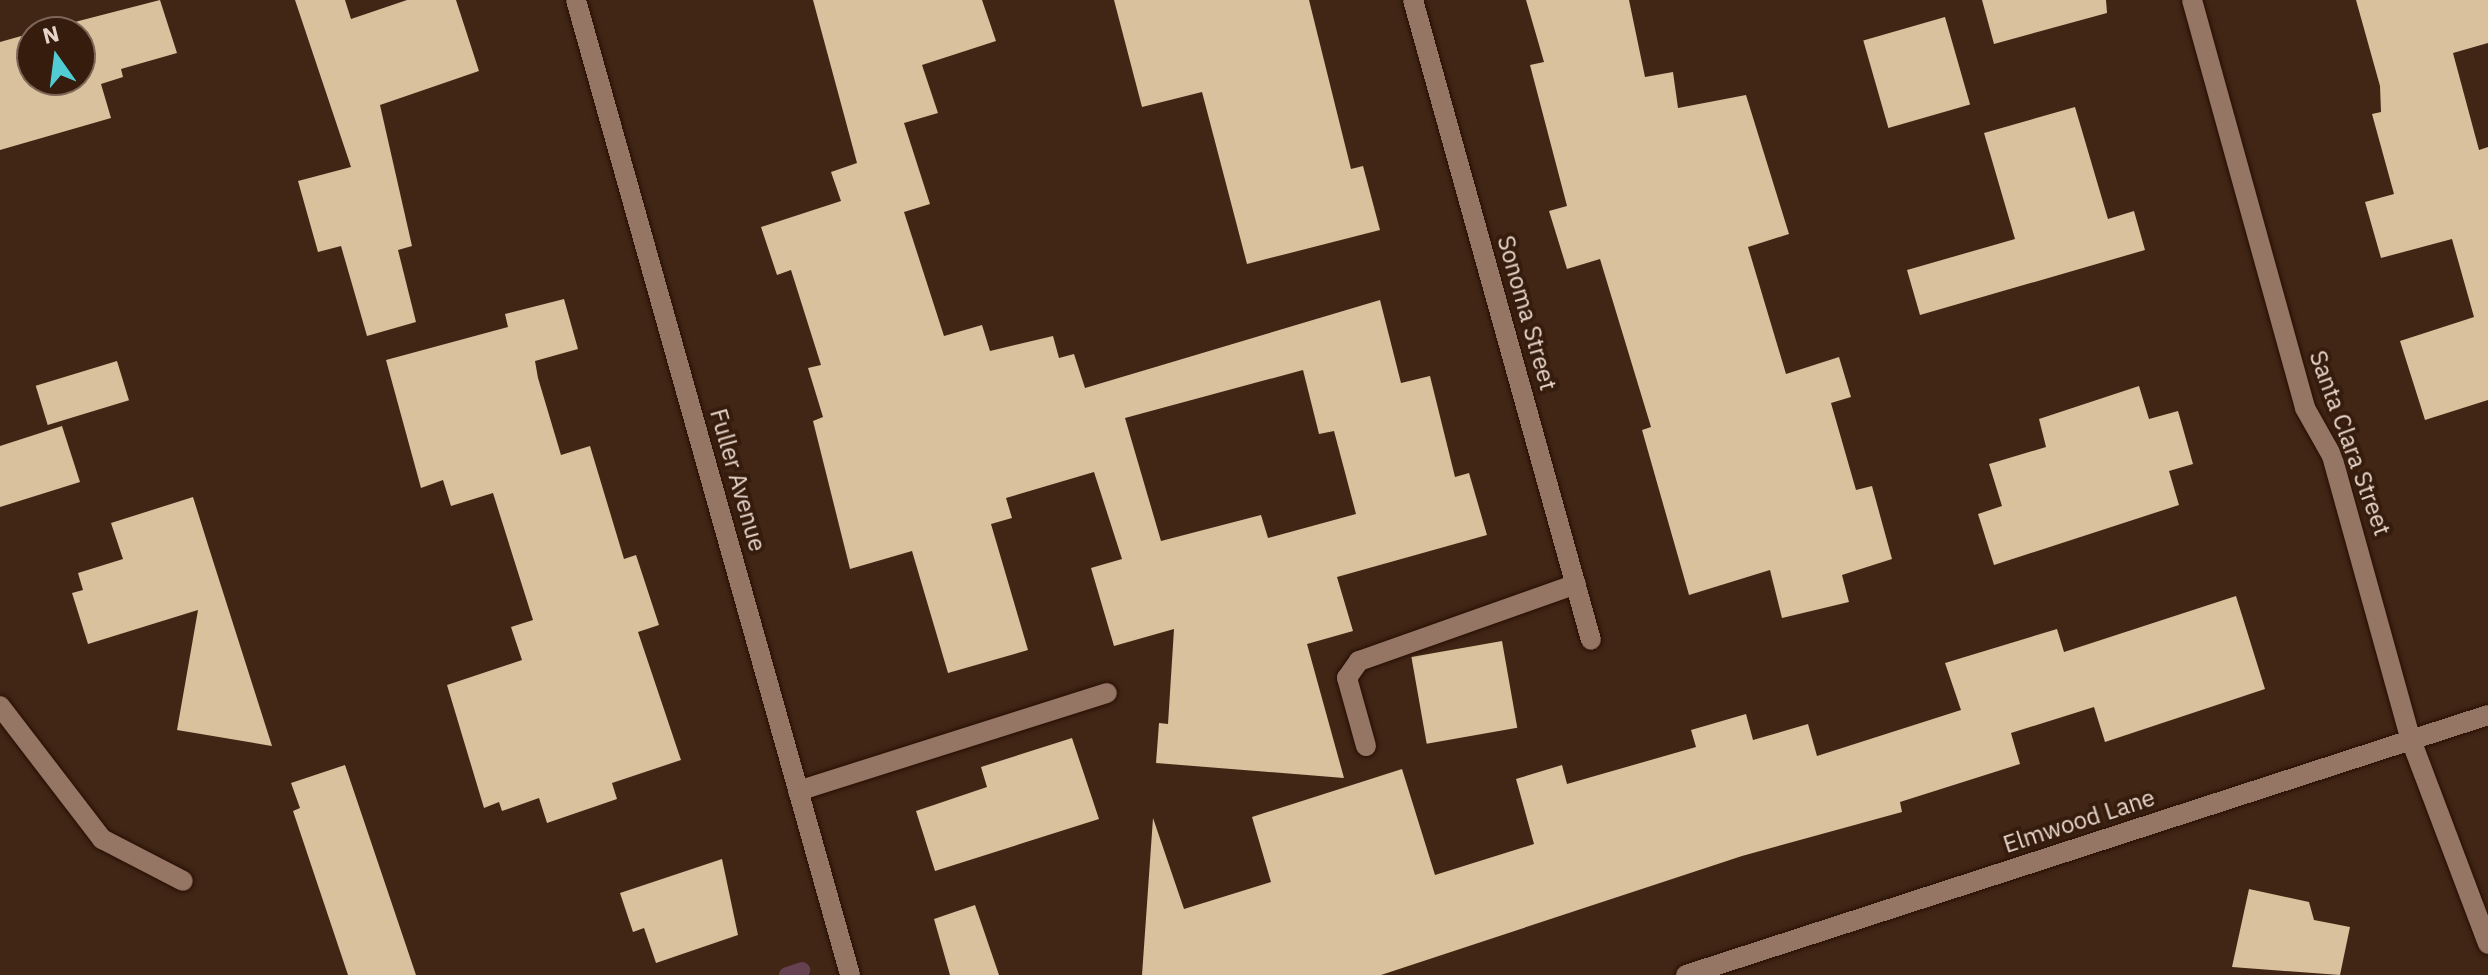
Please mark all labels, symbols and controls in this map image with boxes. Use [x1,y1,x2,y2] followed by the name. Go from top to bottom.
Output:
[16,16,96,96] north arrow
[39,18,62,50] text: N
[1491,232,1563,394] street label: Sonoma Street
[2303,347,2397,539] street label: Santa Clara Street
[704,405,772,555] street label: Fuller Avenue
[2000,783,2158,859] street label: Elmwood Lane

